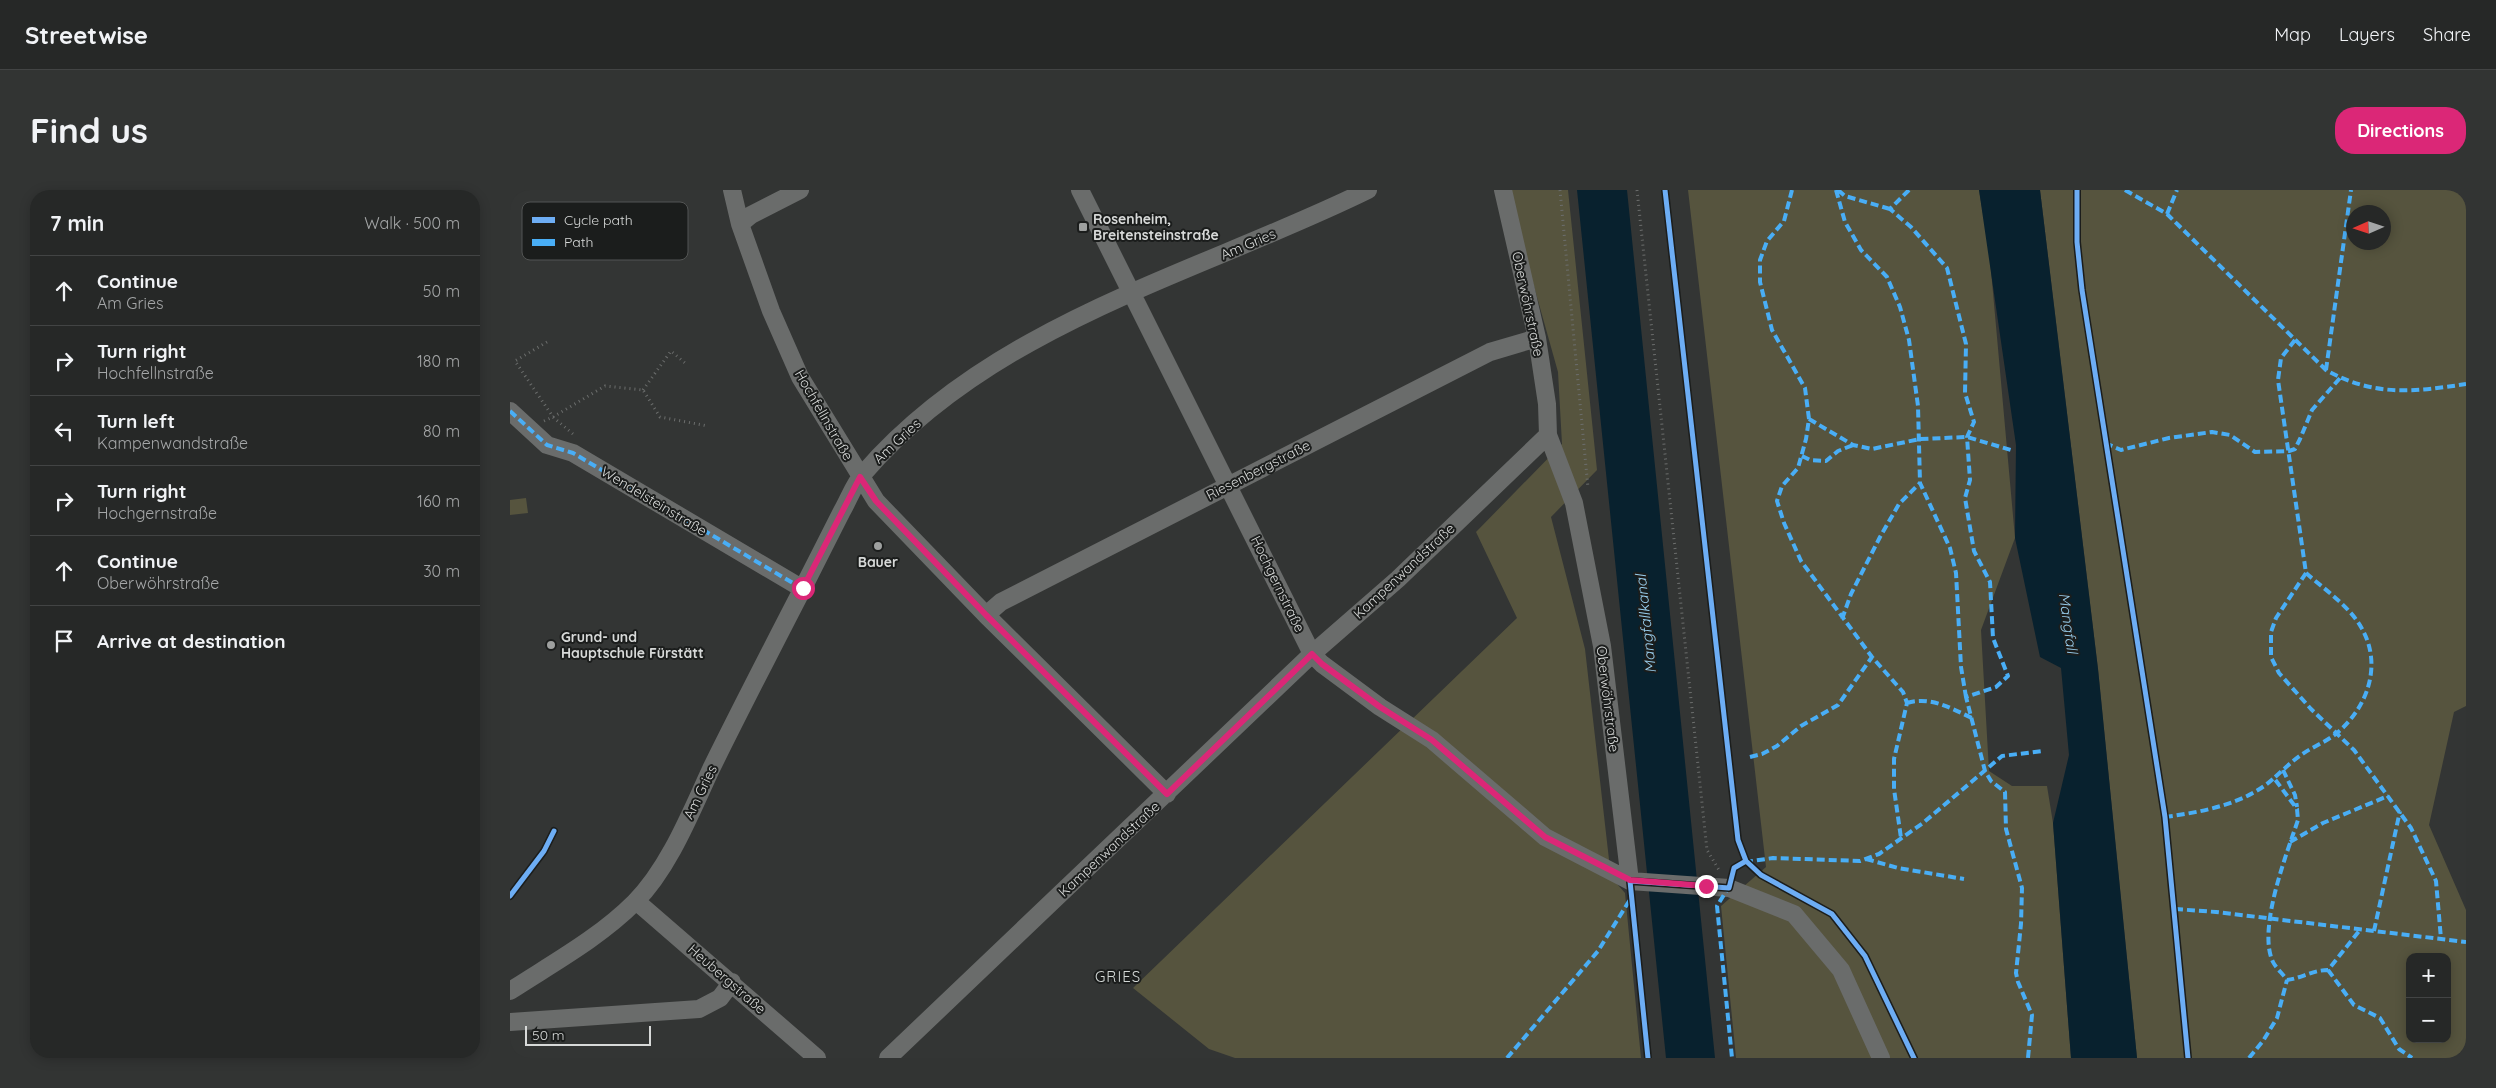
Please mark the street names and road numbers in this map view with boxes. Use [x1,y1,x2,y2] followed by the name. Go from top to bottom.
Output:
[1218,224,1278,264] street label: Am Gries
[1508,250,1548,358] street label: Oberwöhrstraße
[791,366,857,464] street label: Hochfellnstraße
[870,415,924,467] street label: Am Gries
[1203,436,1313,504] street label: Riesenbergstraße
[598,462,710,540] street label: Wendelsteinstraße
[1350,519,1459,623] street label: Kampenwandstraße
[1247,533,1309,635] street label: Hochgernstraße
[1593,645,1623,753] street label: Oberwöhrstraße
[679,762,721,822] street label: Am Gries
[1055,797,1164,901] street label: Kampenwandstraße
[684,940,770,1018] street label: Heubergstraße

